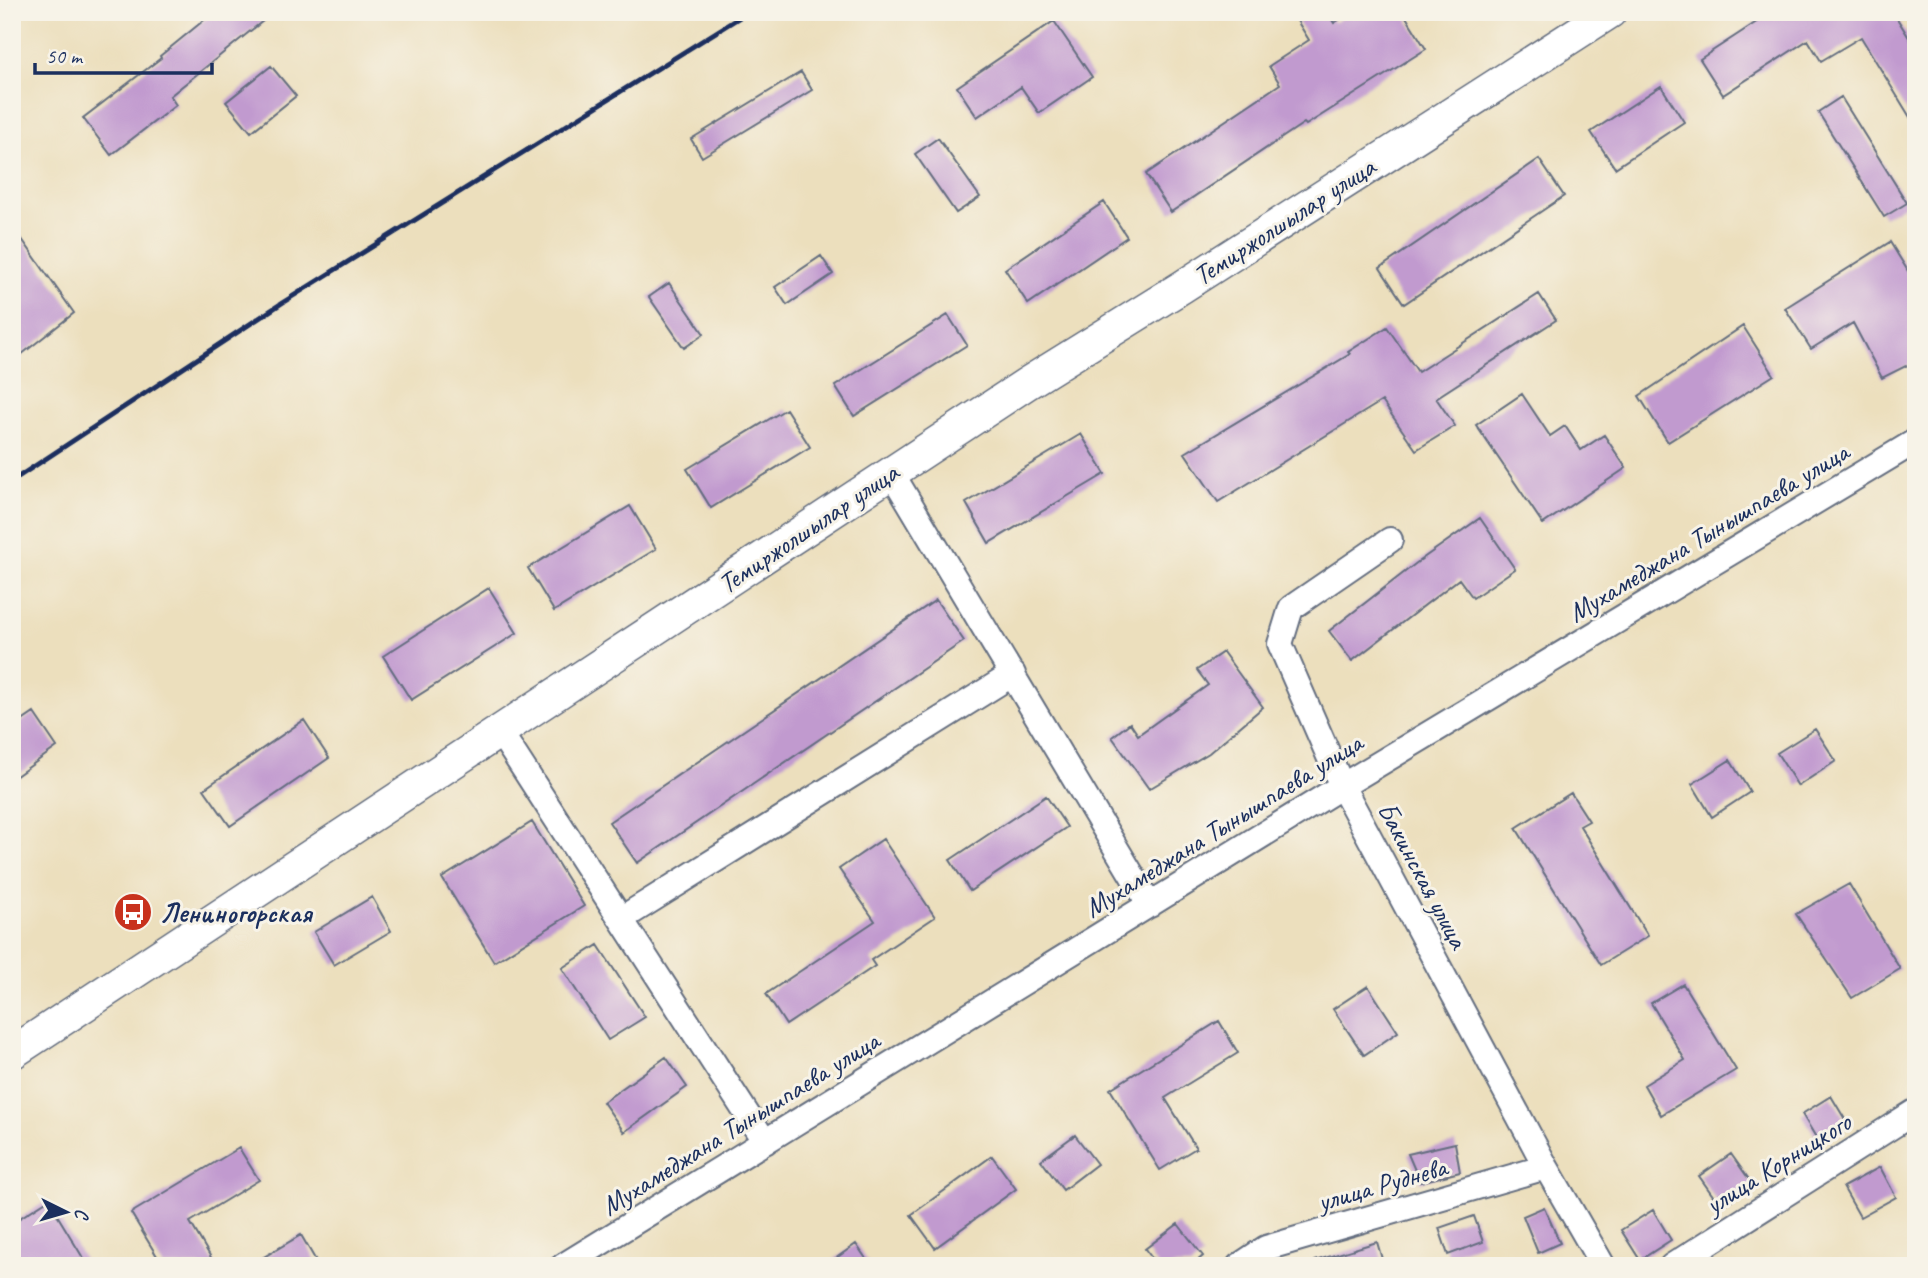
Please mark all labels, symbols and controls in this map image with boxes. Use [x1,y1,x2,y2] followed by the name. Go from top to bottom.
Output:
[35,32,212,76] scale bar
[46,43,84,69] text: 50 m
[1186,148,1383,293] street label: Темиржолшылар улица
[1561,433,1857,630] street label: Мухамеджана Тынышпаева улица
[711,454,906,601] street label: Темиржолшылар улица
[1077,724,1371,925] street label: Мухамеджана Тынышпаева улица
[1370,796,1477,956] street label: Бакинская улица
[112,891,154,933] bus stop icon: Лениногорская
[160,895,314,930] place label: Лениногорская
[594,1022,888,1223] street label: Мухамеджана Тынышпаева улица
[1697,1103,1859,1223] street label: улица Корницкого
[1311,1148,1453,1220] street label: улица Руднева
[32,1176,102,1246] north arrow
[69,1208,94,1222] text: С

